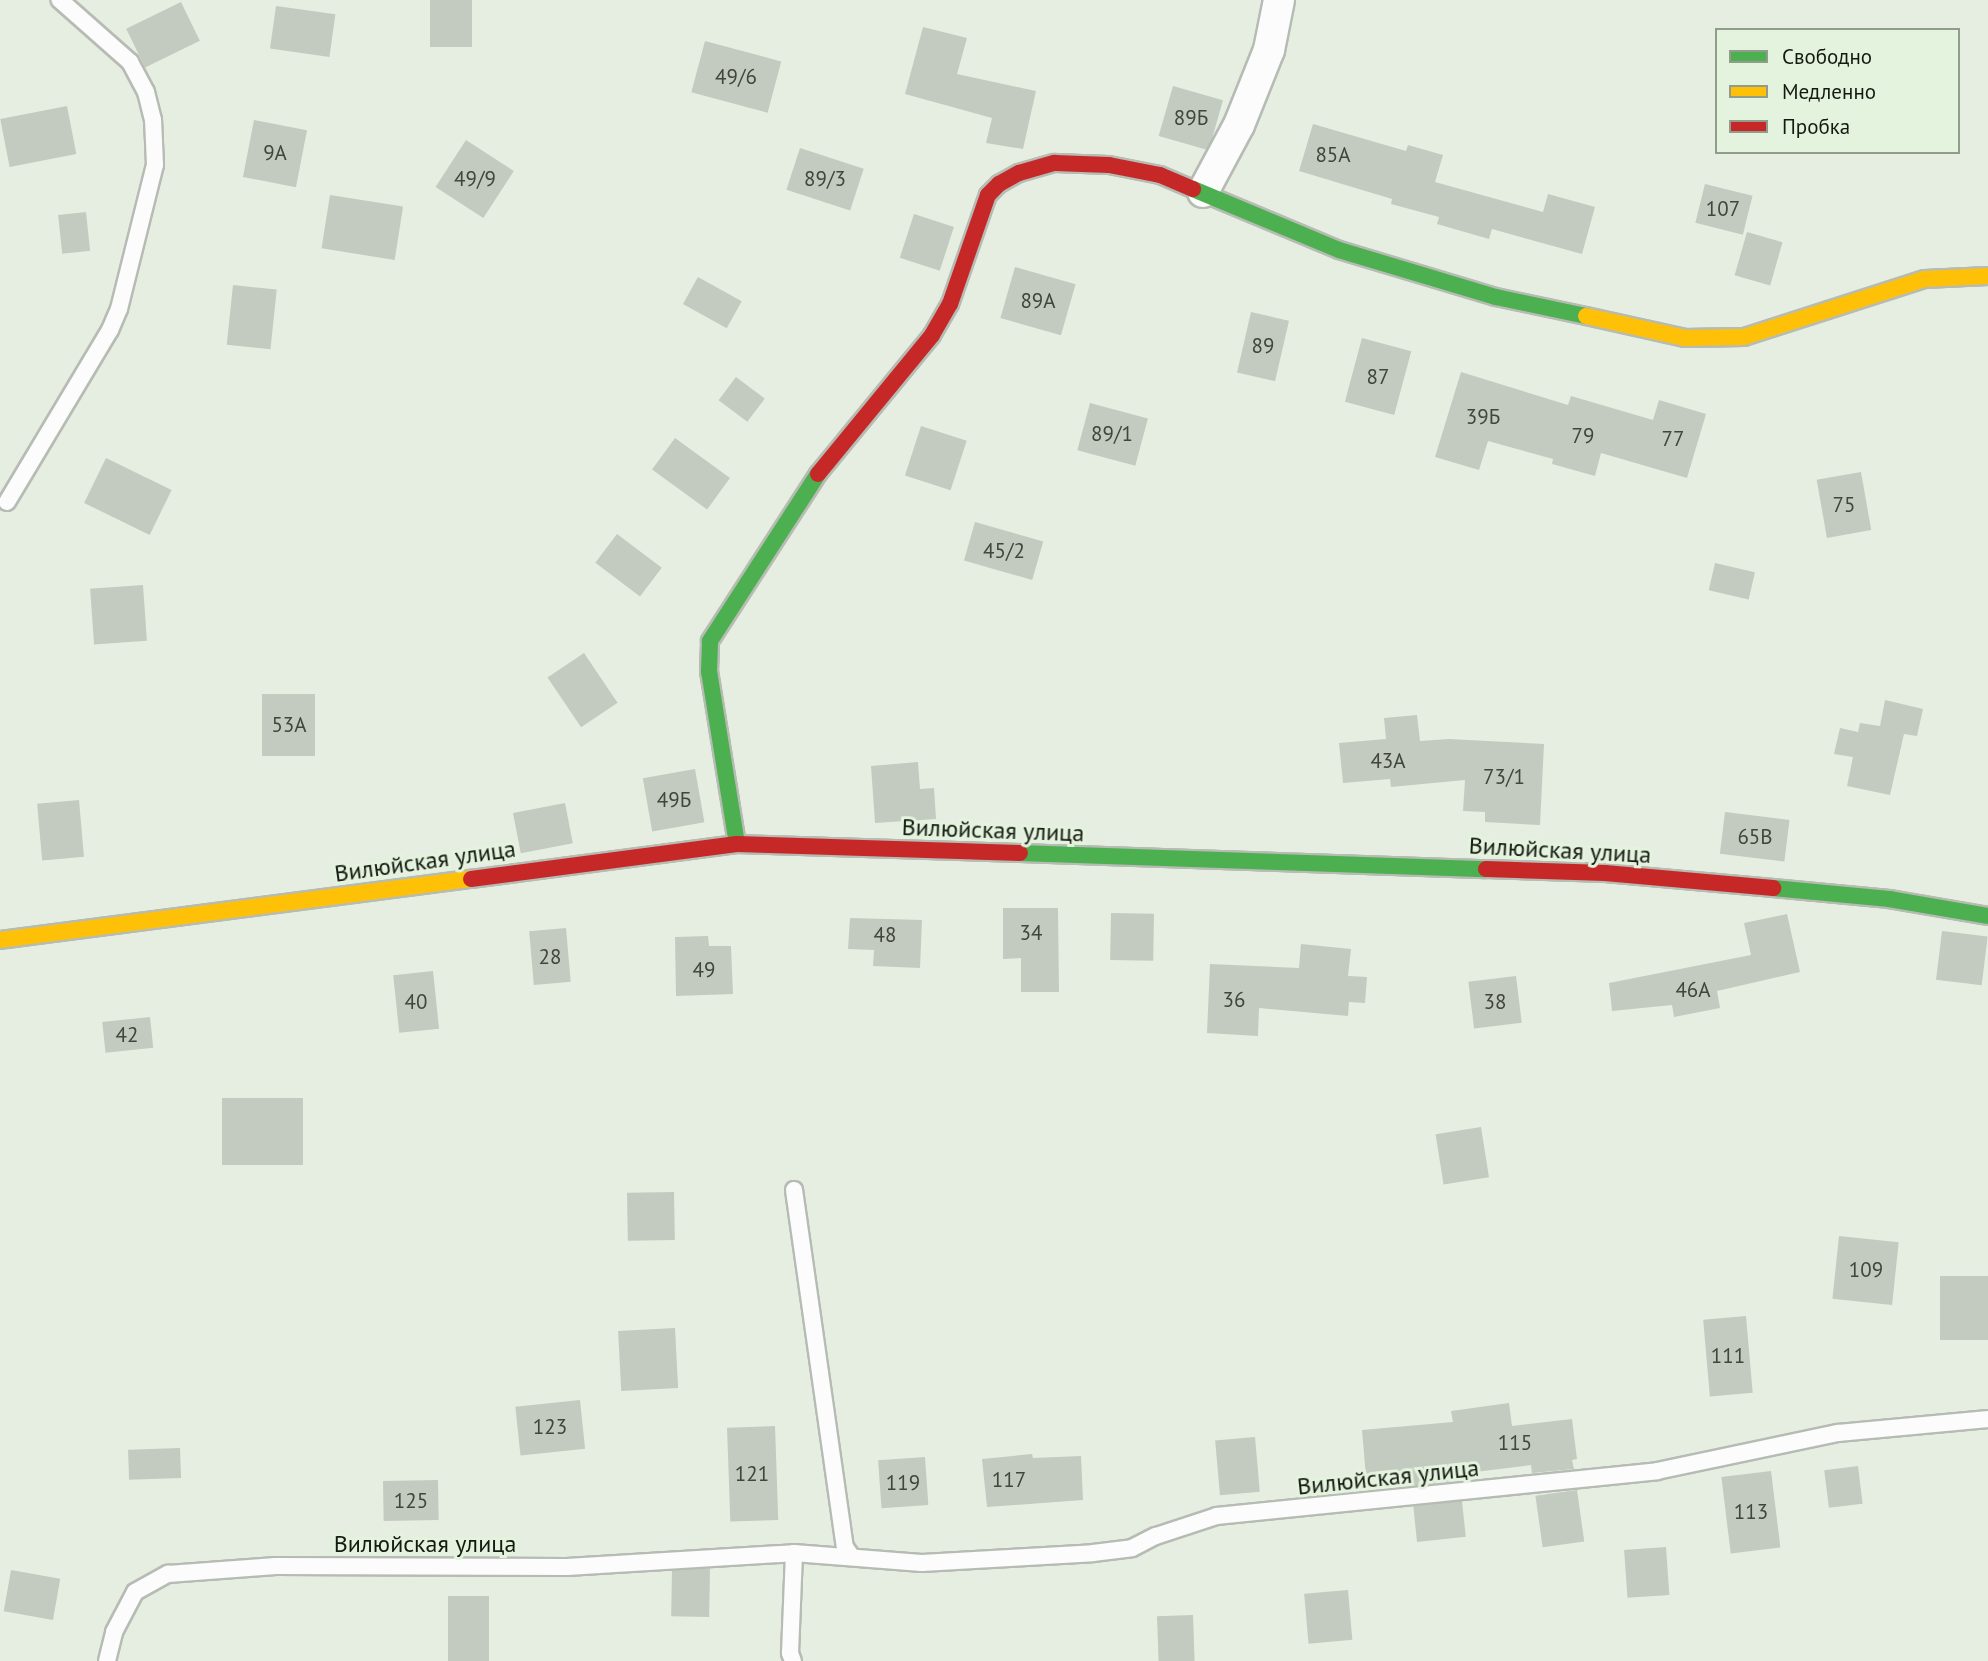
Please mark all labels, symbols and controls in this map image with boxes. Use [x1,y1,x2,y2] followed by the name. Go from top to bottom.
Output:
[1715,28,1960,154] legend
[1782,43,1872,70] text: Свободно
[715,64,757,90] house number: 49/6
[1782,78,1876,105] text: Медленно
[1174,105,1208,131] house number: 89Б
[1782,113,1850,140] text: Пробка
[263,140,287,166] house number: 9А
[1315,142,1351,168] house number: 85А
[454,166,496,192] house number: 49/9
[804,166,846,192] house number: 89/3
[1706,196,1740,222] house number: 107
[1020,288,1056,314] house number: 89А
[1252,333,1274,359] house number: 89
[1367,364,1389,390] house number: 87
[1466,404,1500,430] house number: 39Б
[1091,421,1133,447] house number: 89/1
[1572,423,1594,449] house number: 79
[1662,426,1684,452] house number: 77
[1833,492,1855,518] house number: 75
[983,538,1025,564] house number: 45/2
[271,712,307,738] house number: 53А
[1370,748,1406,774] house number: 43А
[1483,764,1525,790] house number: 73/1
[657,787,691,813] house number: 49Б
[901,812,1085,848] street label: Вилюйская улица
[1737,824,1773,850] house number: 65В
[1468,831,1652,869] street label: Вилюйская улица
[333,834,517,888] street label: Вилюйская улица
[1020,920,1042,946] house number: 34
[874,922,896,948] house number: 48
[539,944,561,970] house number: 28
[693,957,715,983] house number: 49
[1675,977,1711,1003] house number: 46А
[1223,987,1245,1013] house number: 36
[405,989,427,1015] house number: 40
[1484,989,1506,1015] house number: 38
[116,1022,138,1048] house number: 42
[1849,1257,1883,1283] house number: 109
[1711,1343,1745,1369] house number: 111
[533,1414,567,1440] house number: 123
[1498,1430,1532,1456] house number: 115
[1296,1453,1480,1501] street label: Вилюйская улица
[735,1461,769,1487] house number: 121
[992,1467,1026,1493] house number: 117
[886,1470,920,1496] house number: 119
[394,1488,428,1514] house number: 125
[1734,1499,1768,1525] house number: 113
[334,1530,516,1558] street label: Вилюйская улица

